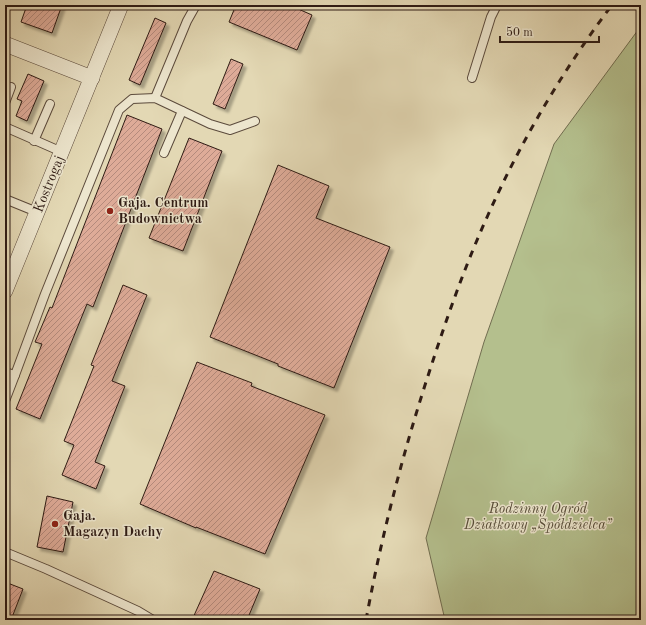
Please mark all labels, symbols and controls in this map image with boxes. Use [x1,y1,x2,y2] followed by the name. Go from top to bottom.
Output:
[500,18,599,44] scale bar
[506,26,533,39] text: 50 m
[31,153,67,215] street label: Kostrogaj
[118,196,208,226] place label: Gaja. Centrum Budownictwa
[105,206,115,216] marker: Gaja. Centrum Budownictwa
[463,502,613,533] park label: Rodzinny Ogród Działkowy „Spółdzielca”
[63,509,163,539] place label: Gaja. Magazyn Dachy
[50,519,60,529] marker: Gaja. Magazyn Dachy

